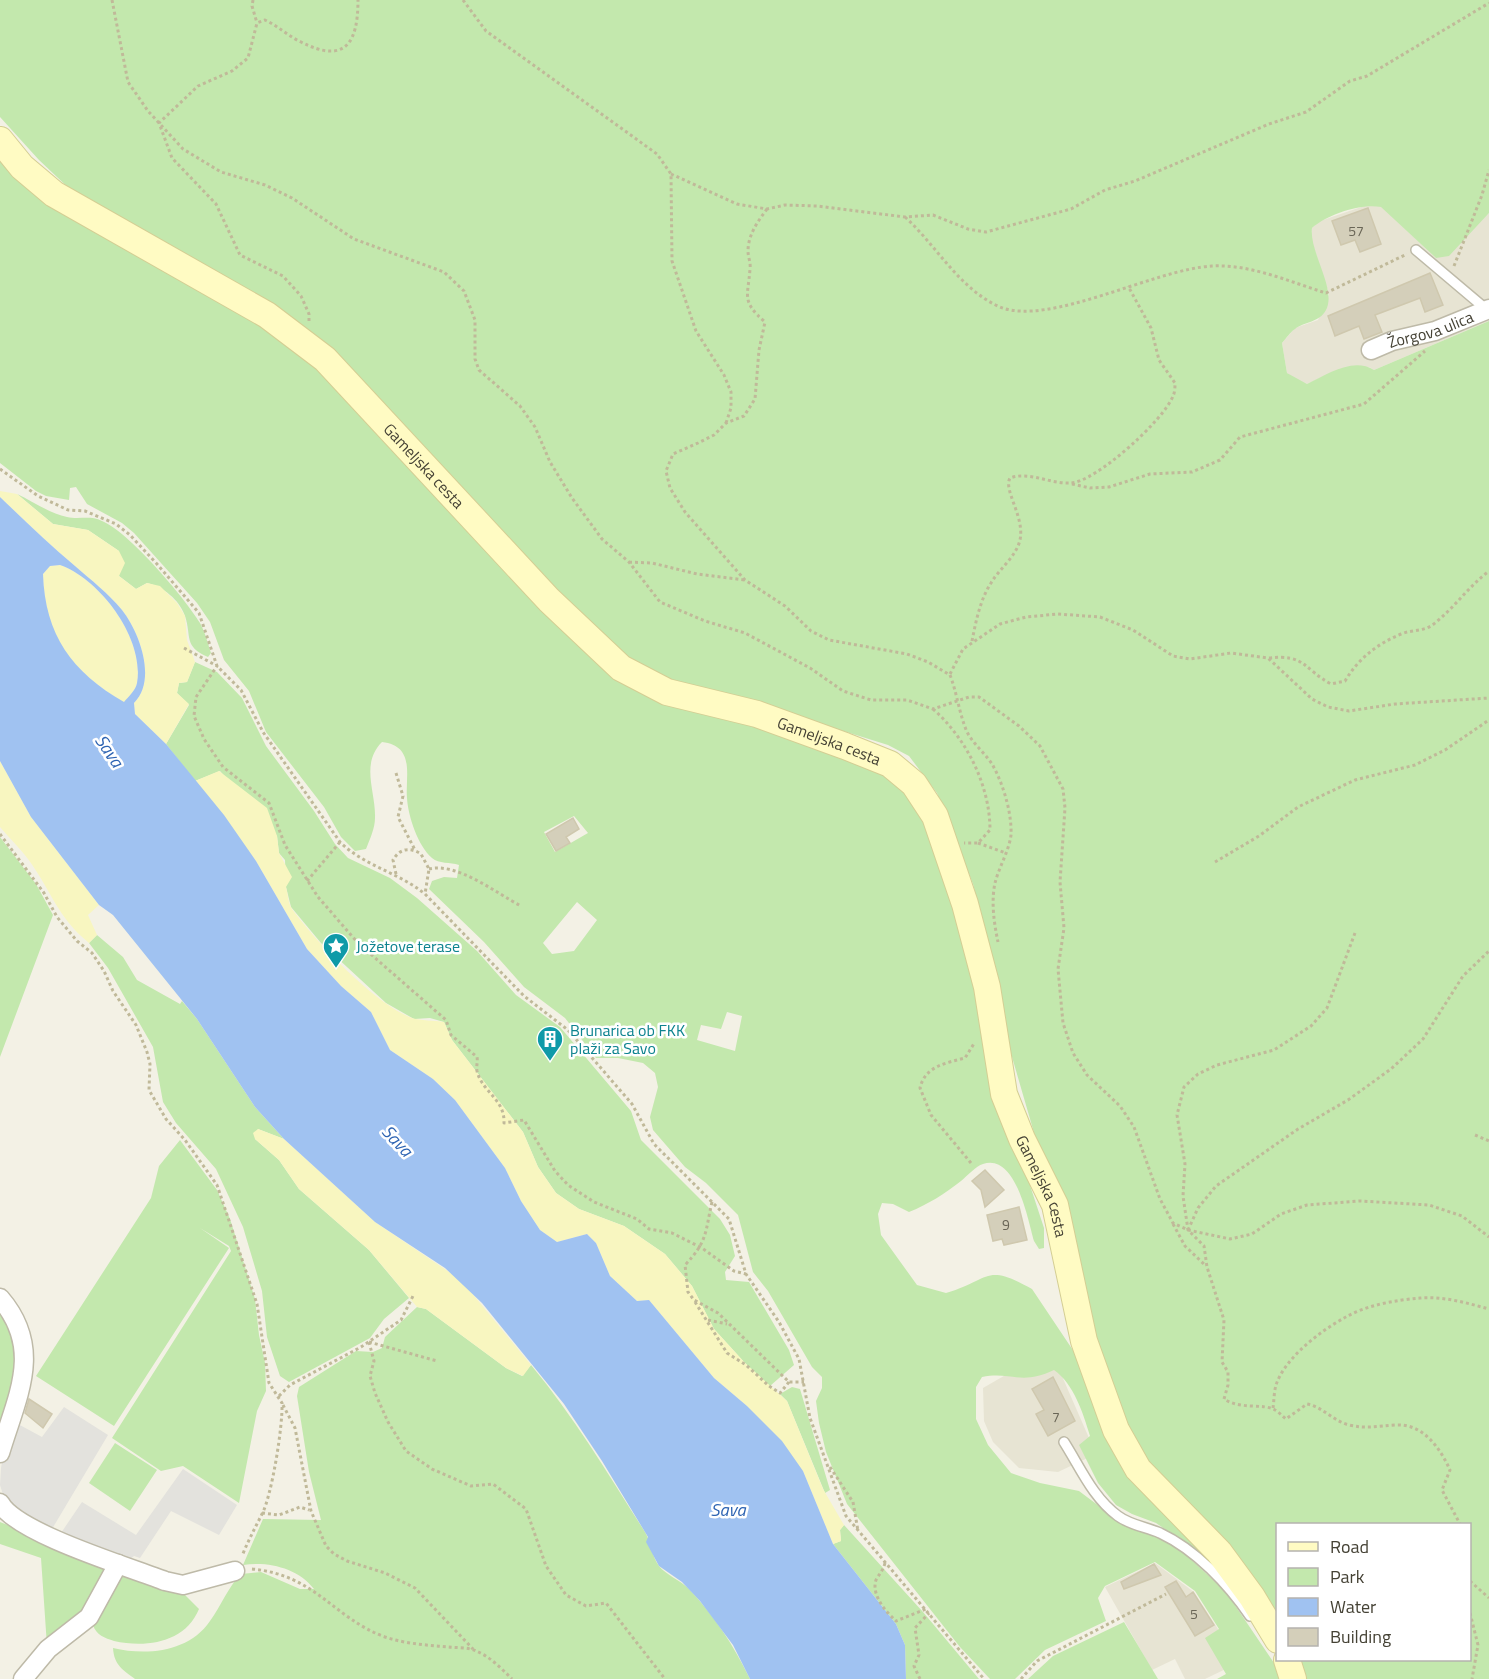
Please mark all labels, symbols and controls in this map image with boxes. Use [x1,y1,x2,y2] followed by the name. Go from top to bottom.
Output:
[1348,220,1364,241] house number: 57
[1383,305,1477,354] street label: Žorgova ulica
[378,417,470,514] street label: Gameljska cesta
[774,710,885,771] street label: Gameljska cesta
[88,729,131,774] water label: Sava
[321,931,351,969] place icon: Jožetove terase
[356,934,460,958] place label: Jožetove terase
[570,1018,685,1060] place label: Brunarica ob FKK plaži za Savo
[535,1024,565,1062] building icon: Brunarica ob FKK plaži za Savo
[376,1119,420,1163] water label: Sava
[1010,1131,1074,1239] street label: Gameljska cesta
[1002,1214,1010,1235] house number: 9
[1052,1406,1060,1427] house number: 7
[711,1496,746,1523] water label: Sava
[1276,1523,1471,1661] legend
[1330,1533,1369,1560] text: Road
[1330,1563,1365,1590] text: Park
[1330,1593,1376,1620] text: Water
[1190,1603,1198,1624] house number: 5
[1330,1623,1391,1650] text: Building

